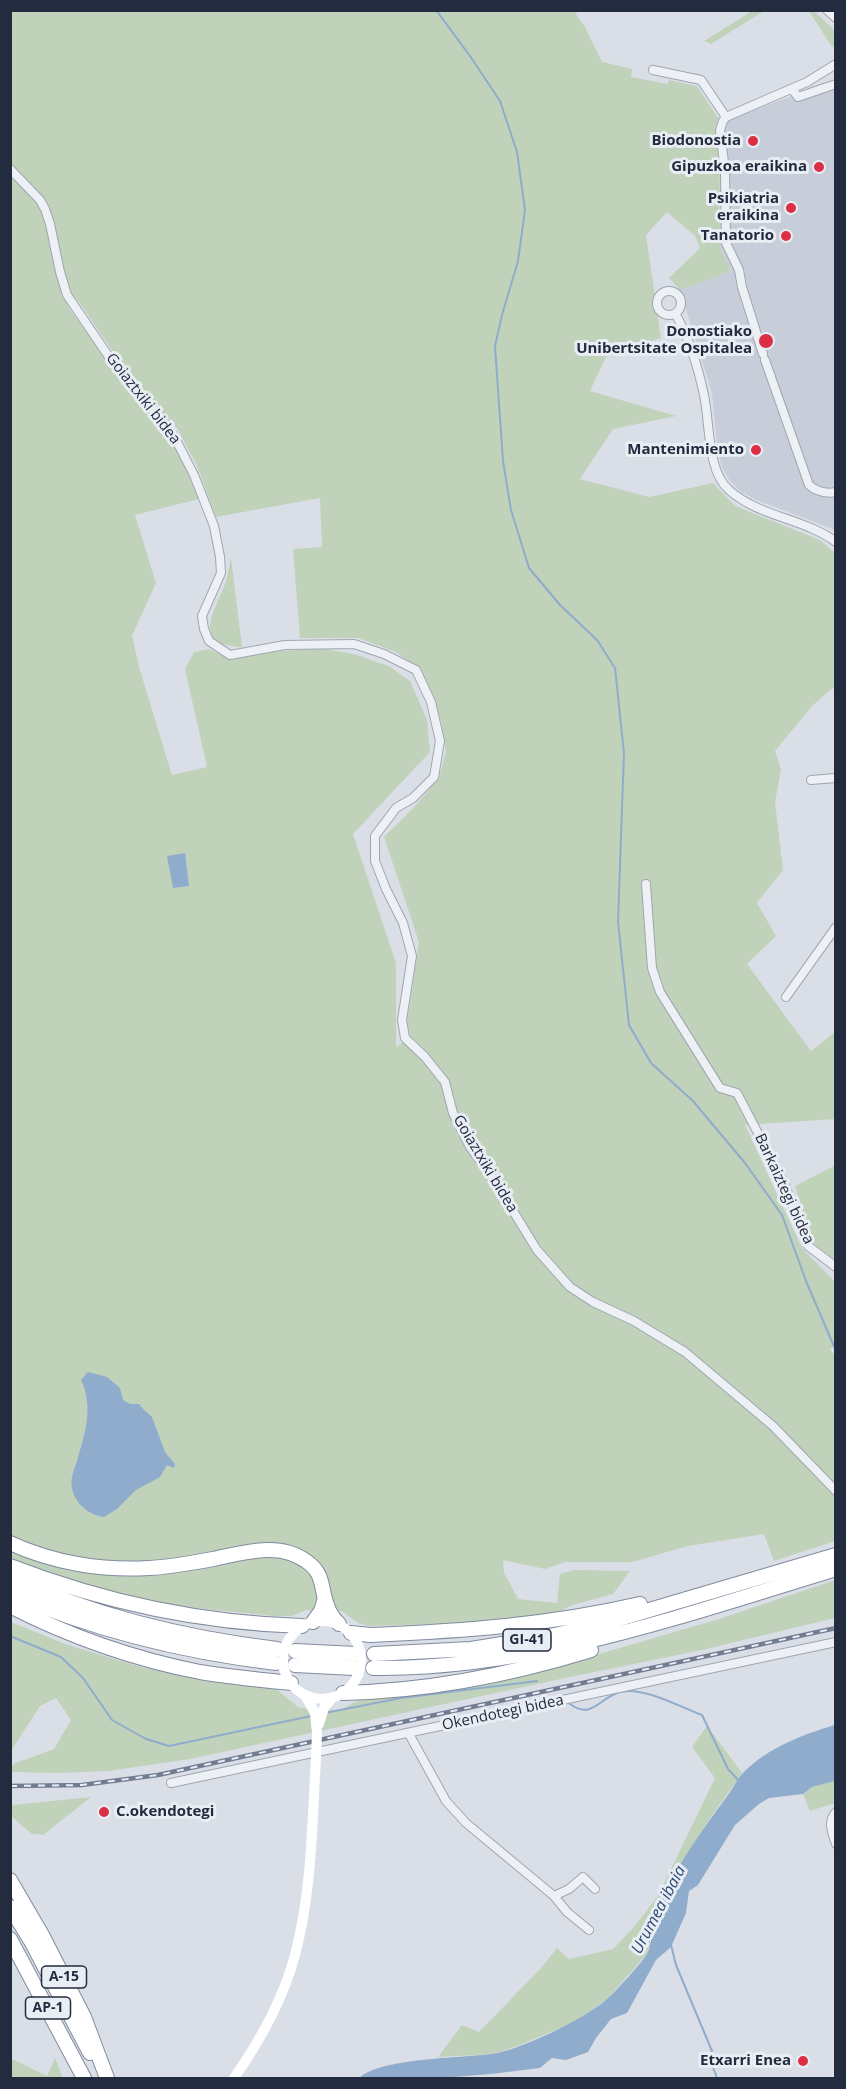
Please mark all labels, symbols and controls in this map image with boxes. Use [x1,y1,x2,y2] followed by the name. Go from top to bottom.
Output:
[652,132,741,150] place label: Biodonostia
[746,134,760,148] marker: Biodonostia
[671,158,807,176] place label: Gipuzkoa eraikina
[812,160,826,174] marker: Gipuzkoa eraikina
[708,190,779,225] place label: Psikiatria eraikina
[784,201,798,215] marker: Psikiatria eraikina
[701,227,774,245] place label: Tanatorio
[779,229,793,243] marker: Tanatorio
[576,323,752,358] place label: Donostiako Unibertsitate Ospitalea
[757,332,775,350] marker: Donostiako Unibertsitate Ospitalea
[102,350,184,448] street label: Goiaztxiki bidea
[627,441,744,459] place label: Mantenimiento
[749,443,763,457] marker: Mantenimiento
[449,1112,521,1216] street label: Goiaztxiki bidea
[751,1131,817,1247] street label: Barkaiztegi bidea
[503,1629,551,1651] road number: GI-41
[441,1691,565,1735] street label: Okendotegi bidea
[116,1803,214,1821] place label: C.okendotegi
[97,1805,111,1819] marker: C.okendotegi
[628,1863,690,1957] water label: Urumea ibaia
[42,1966,86,1988] road number: A-15
[26,1997,70,2019] road number: AP-1
[700,2052,791,2070] place label: Etxarri Enea
[796,2054,810,2068] marker: Etxarri Enea

